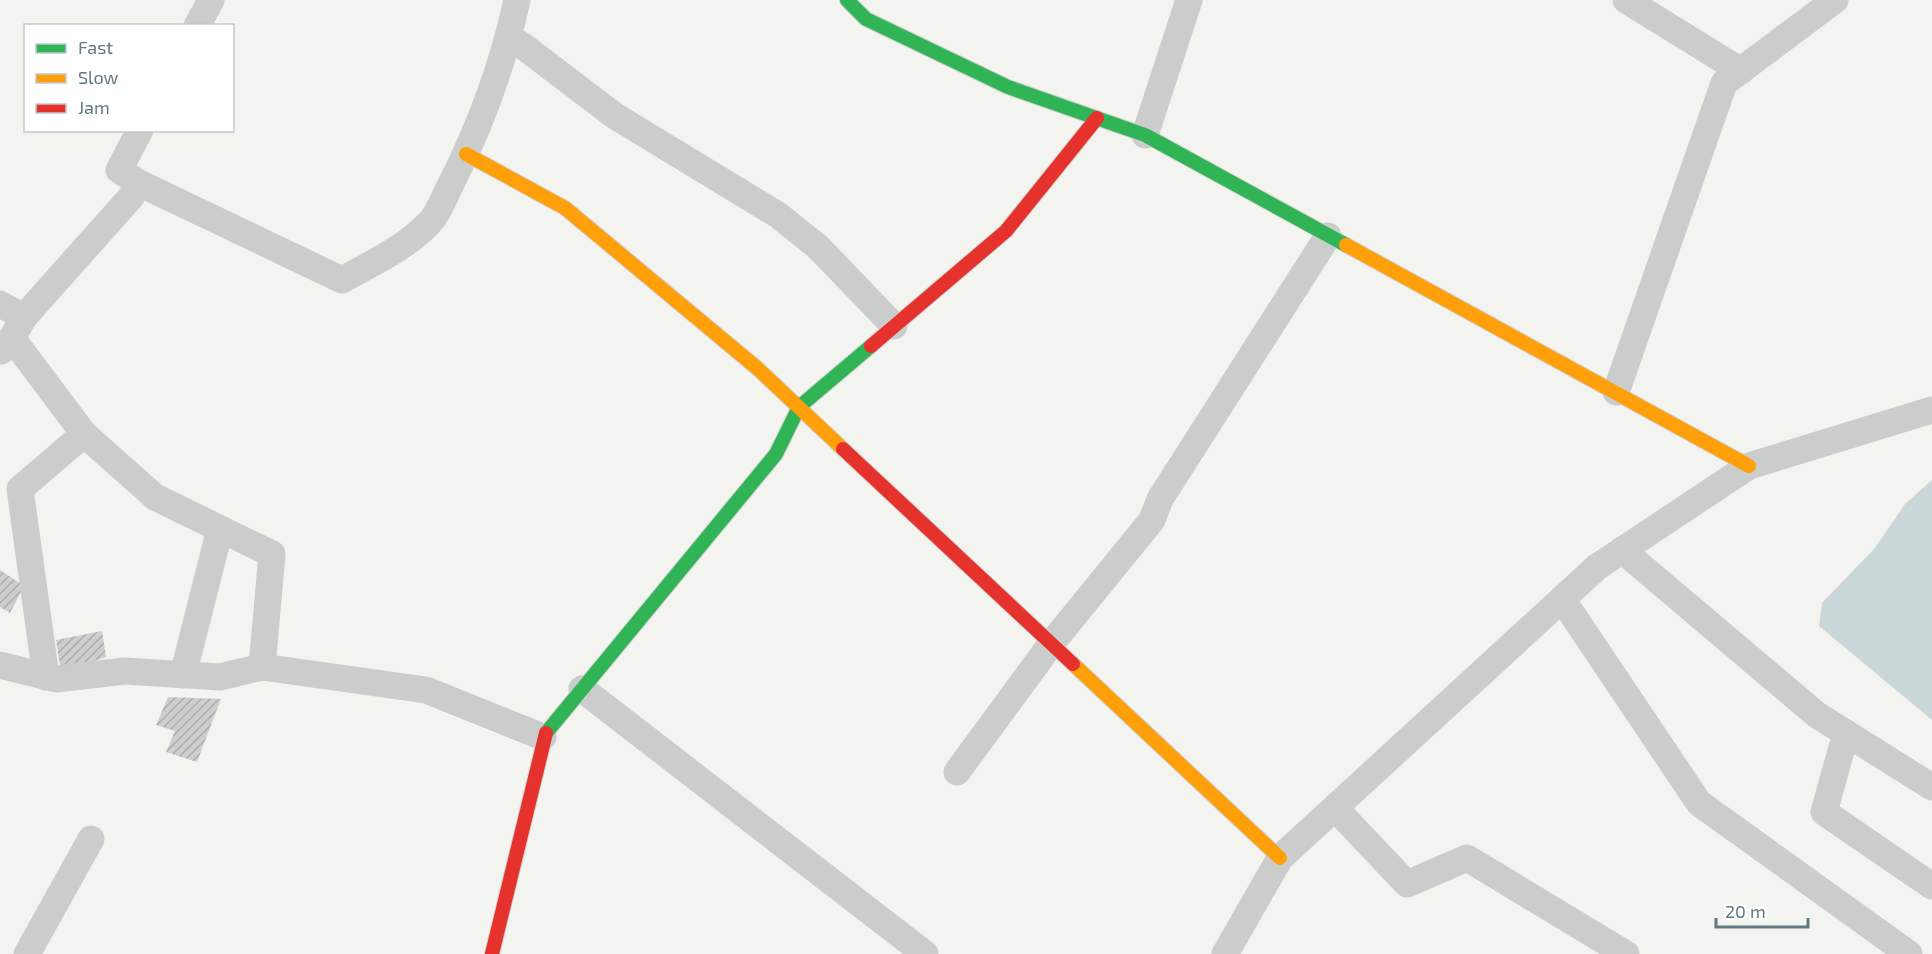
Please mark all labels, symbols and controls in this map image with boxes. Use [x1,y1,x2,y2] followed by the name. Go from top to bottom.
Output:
[24,24,234,132] legend
[78,36,113,58] text: Fast
[78,66,119,88] text: Slow
[78,96,110,118] text: Jam
[1716,891,1808,929] scale bar
[1725,900,1766,922] text: 20 m

